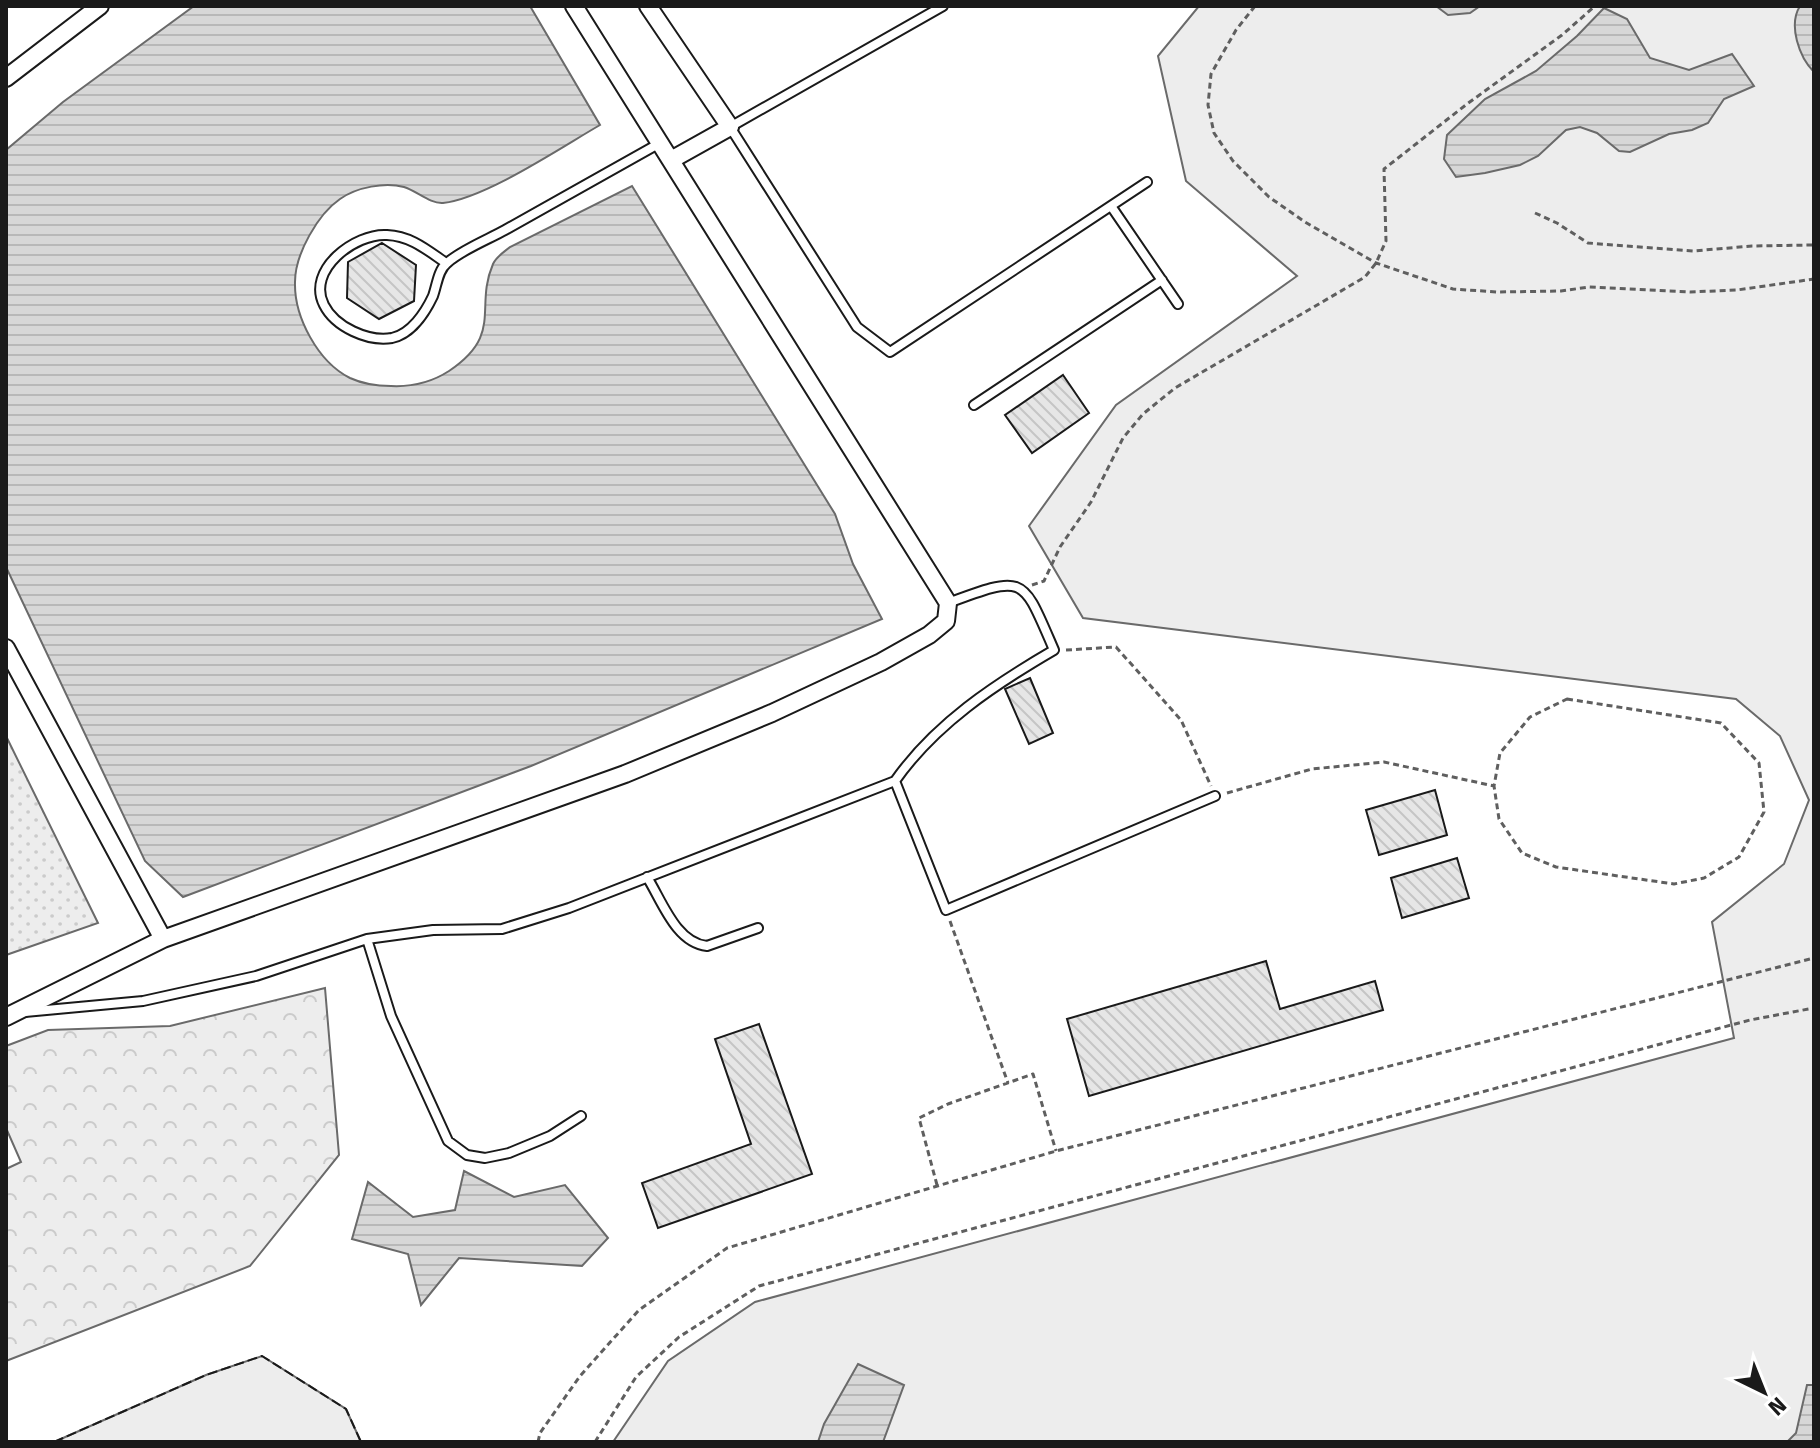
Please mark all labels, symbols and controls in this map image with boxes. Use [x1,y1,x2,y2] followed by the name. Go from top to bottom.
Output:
[1724,1352,1804,1432] north arrow
[1763,1391,1792,1421] text: N

